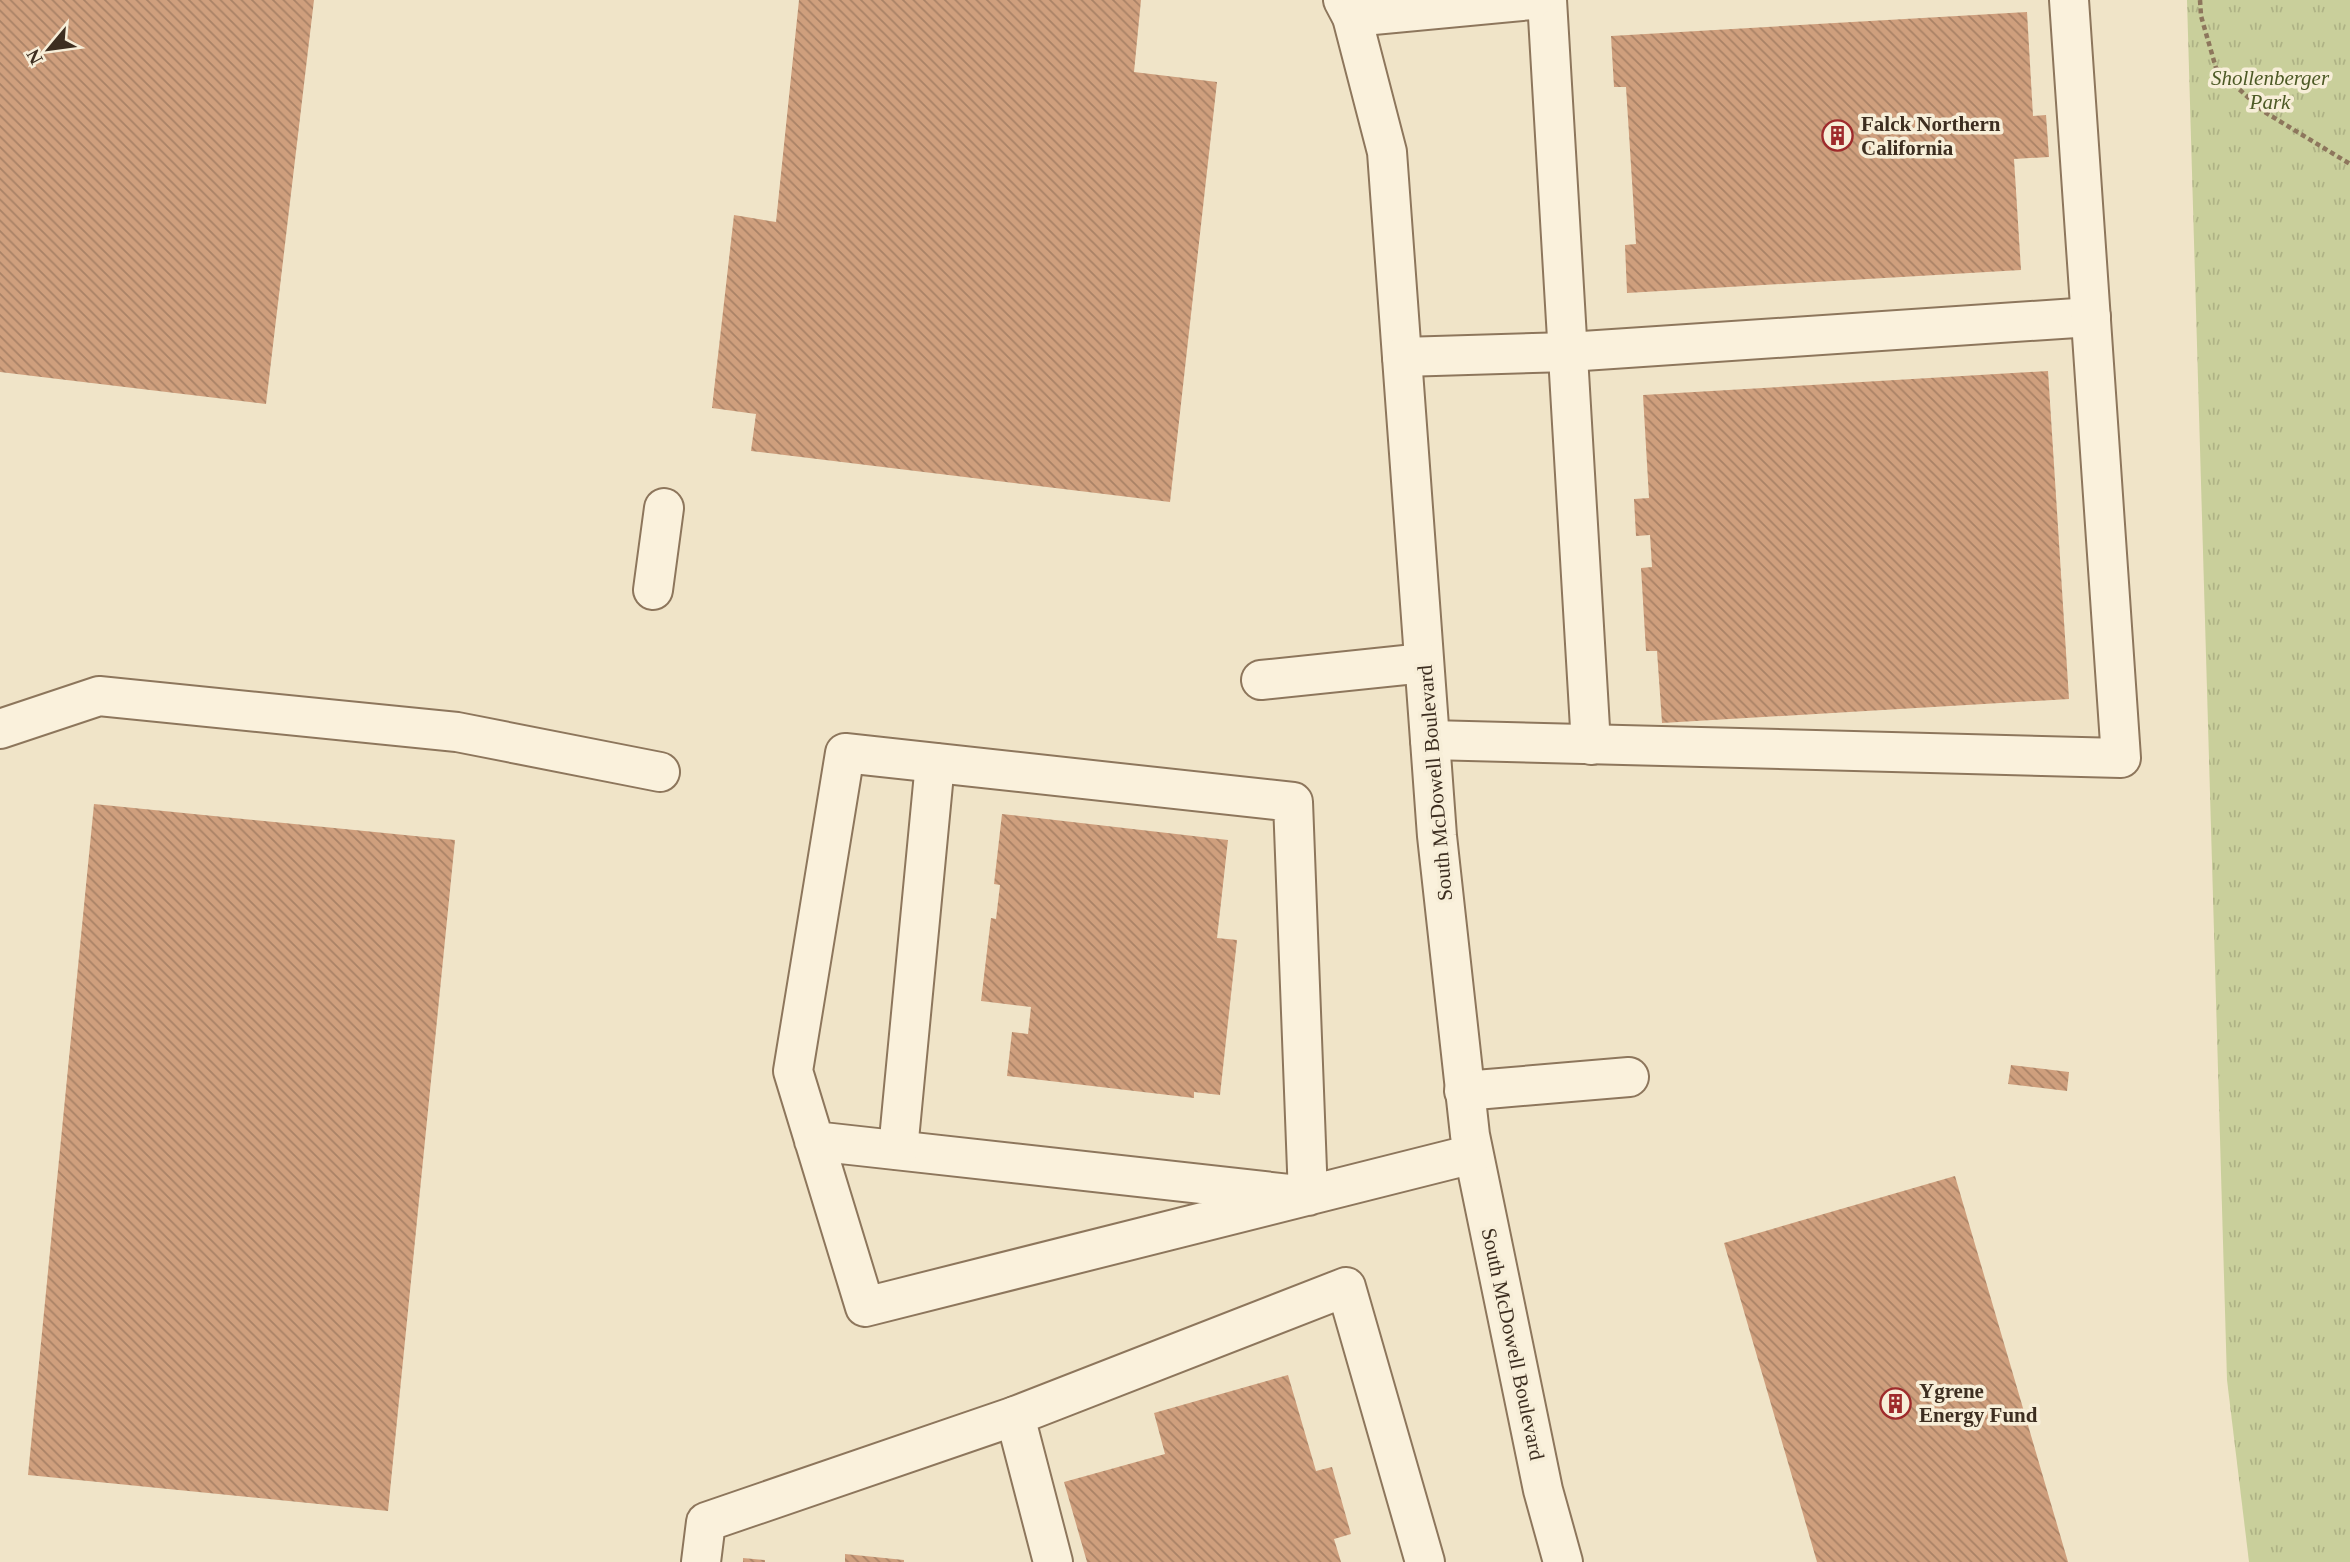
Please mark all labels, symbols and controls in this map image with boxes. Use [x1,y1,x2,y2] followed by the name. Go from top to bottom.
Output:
[14,14,84,84] north arrow
[22,46,47,68] text: N
[2211,66,2330,114] park label: Shollenberger Park
[1861,112,2001,160] place label: Falck Northern California
[1821,119,1855,153] building icon: Falck Northern California
[1413,664,1457,902] street label: South McDowell Boulevard
[1477,1226,1549,1463] street label: South McDowell Boulevard
[1919,1379,2038,1427] place label: Ygrene Energy Fund
[1879,1386,1913,1420] building icon: Ygrene Energy Fund

